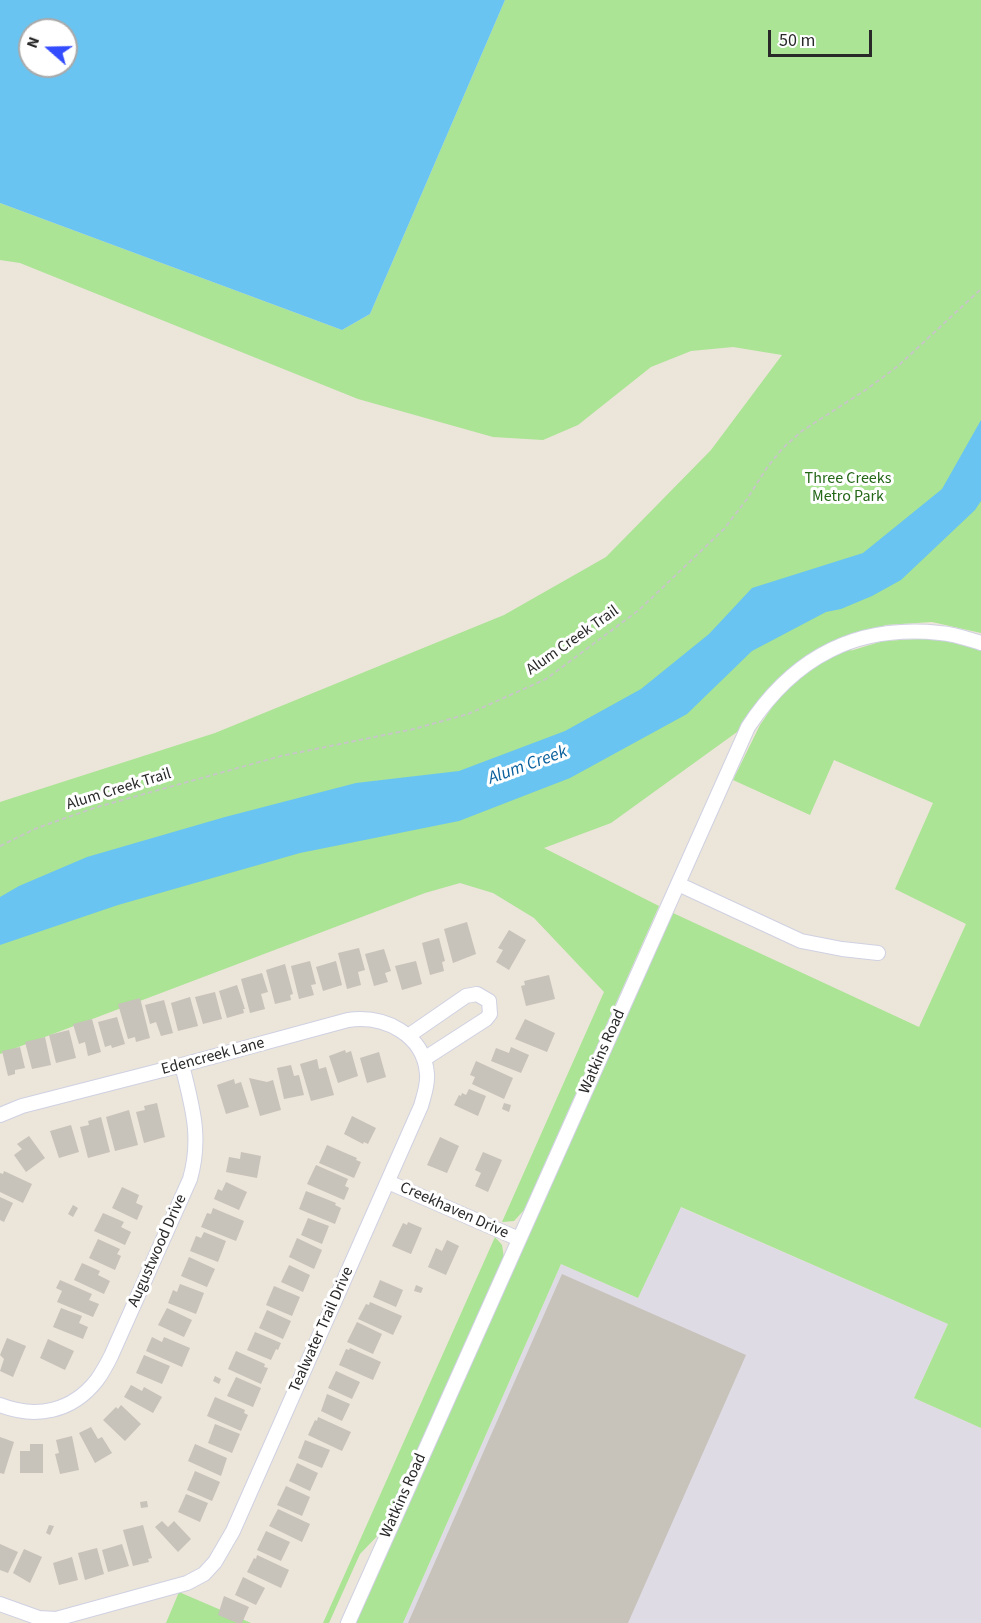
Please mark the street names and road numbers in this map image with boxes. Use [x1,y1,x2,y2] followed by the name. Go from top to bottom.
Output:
[523,602,623,680] street label: Alum Creek Trail
[64,765,174,815] street label: Alum Creek Trail
[576,1007,630,1097] street label: Watkins Road
[159,1034,267,1080] street label: Edencreek Lane
[397,1178,511,1244] street label: Creekhaven Drive
[125,1192,191,1310] street label: Augustwood Drive
[286,1264,358,1396] street label: Tealwater Trail Drive
[377,1451,431,1541] street label: Watkins Road

